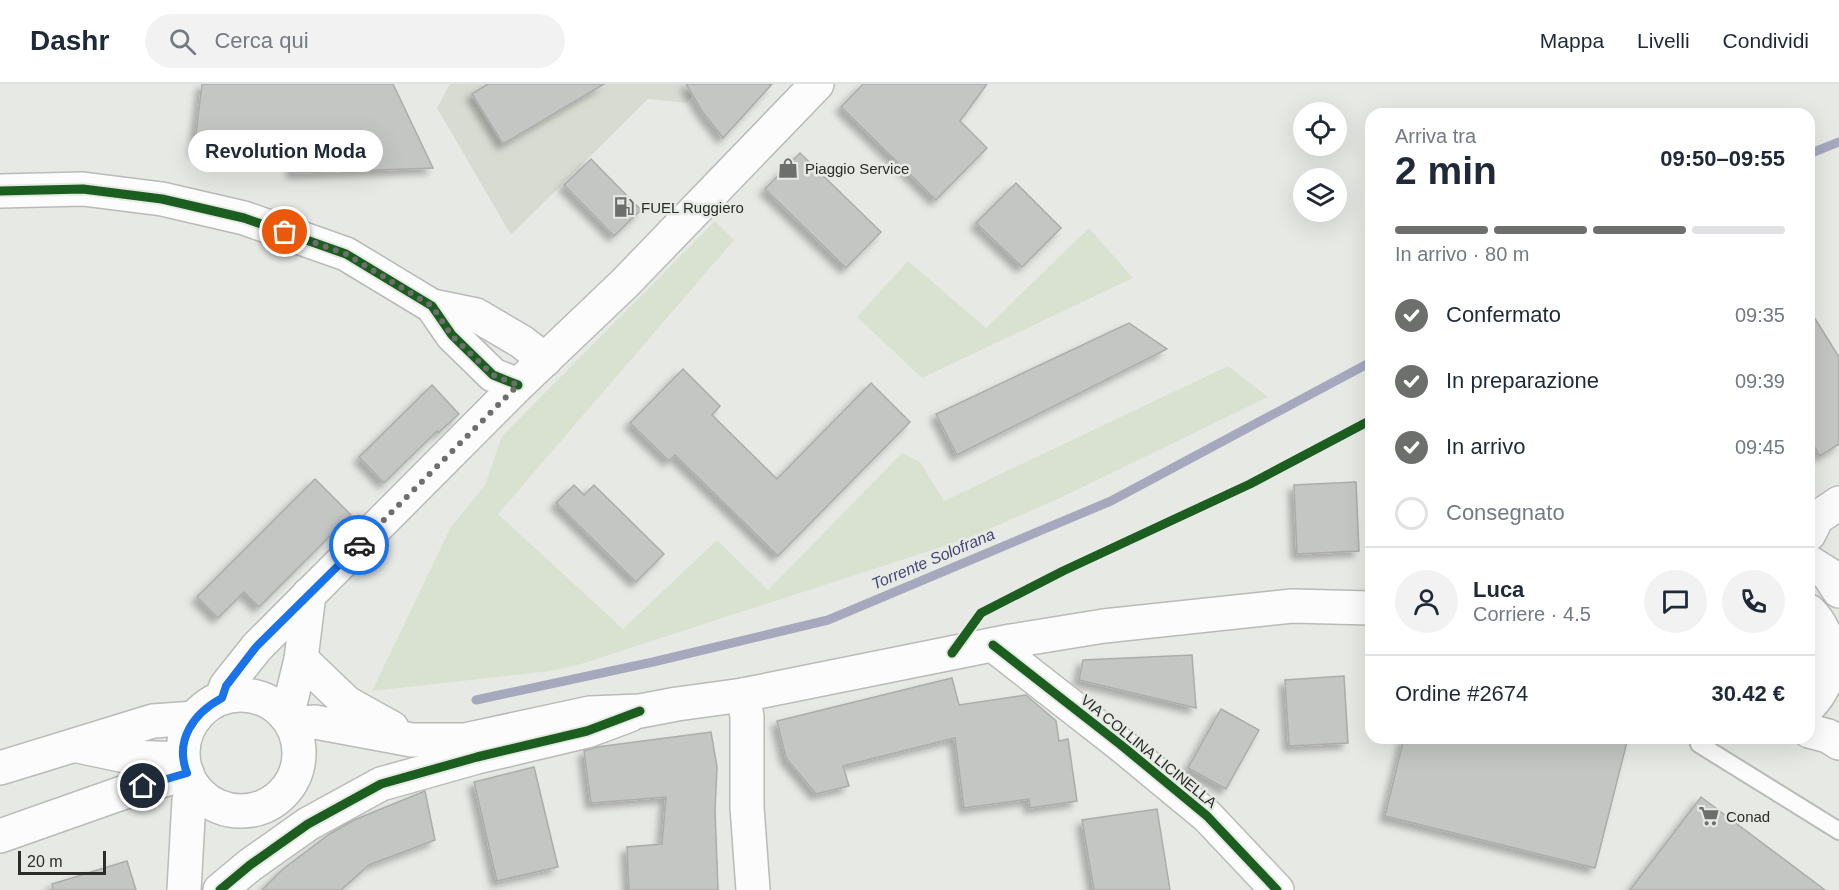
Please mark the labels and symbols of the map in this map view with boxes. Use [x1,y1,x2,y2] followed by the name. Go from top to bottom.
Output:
[188,130,382,172] callout: Revolution Moda
[776,156,800,180] shop icon: Piaggio Service
[805,160,909,177] place label: Piaggio Service
[612,195,636,219] fuel station icon: FUEL Ruggiero
[641,199,744,216] place label: FUEL Ruggiero
[259,206,310,257] pin
[329,515,389,575] courier
[869,525,997,593] water label: Torrente Solofrana
[1078,691,1220,811] street label: VIA COLLINA LICINELLA
[117,760,168,811] pin
[1697,804,1721,828] supermarket icon: Conad
[1726,808,1770,825] place label: Conad
[18,848,106,876] scale bar

